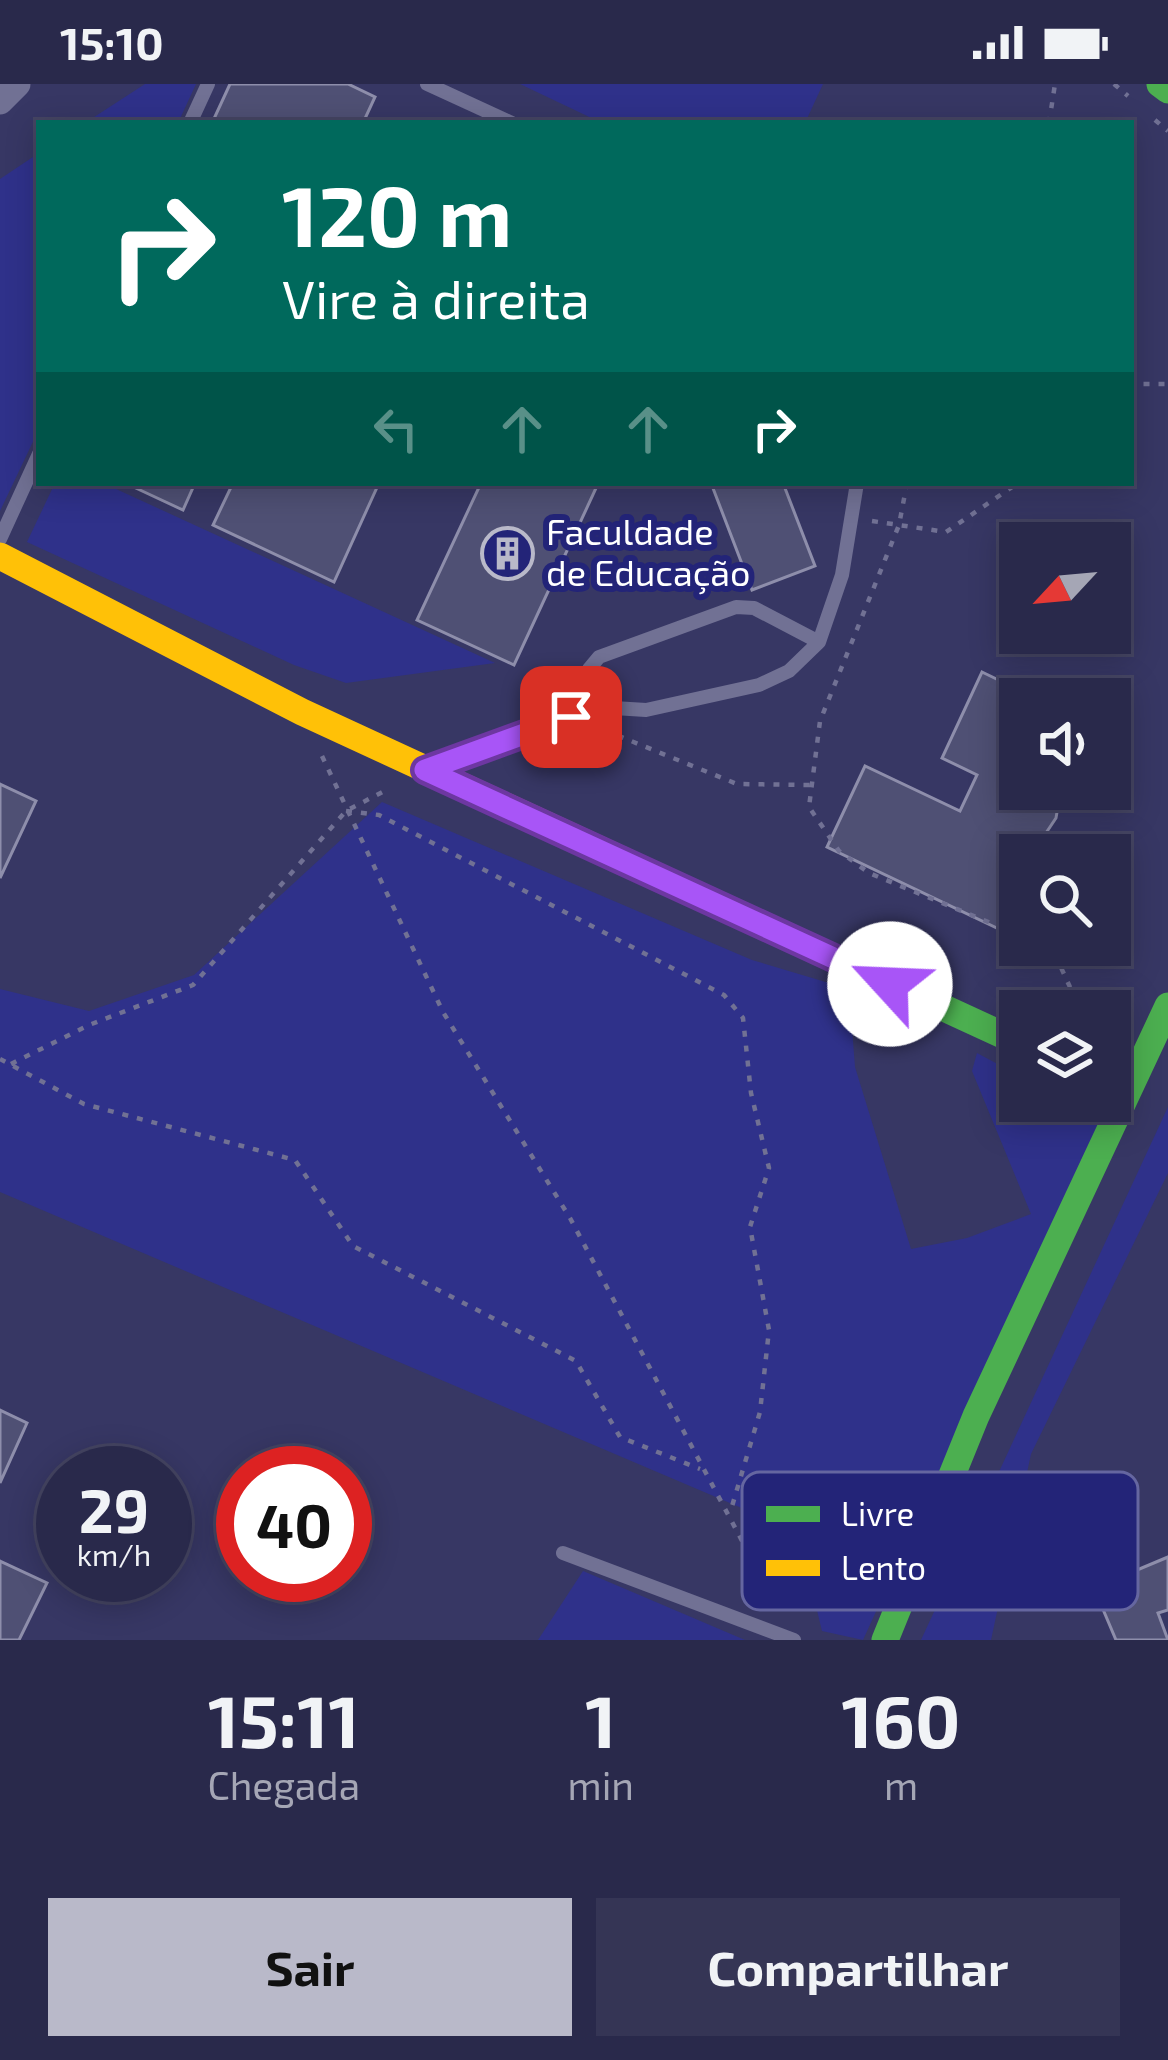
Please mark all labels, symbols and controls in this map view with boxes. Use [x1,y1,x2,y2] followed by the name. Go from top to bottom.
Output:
[60,15,164,69] text: 15:10
[282,163,512,264] text: 120 m
[84,168,240,324] icon: right
[282,265,590,330] text: Vire à direita
[363,396,429,462] icon: left
[489,396,555,462] icon: ahead
[615,396,681,462] icon: ahead
[741,396,807,462] icon: right
[546,509,750,595] place label: Faculdade de Educação
[999,522,1131,654] north arrow
[999,522,1131,1122] map controls
[479,525,535,581] building icon: Faculdade de Educação
[520,666,622,768] pin
[999,678,1131,810] button: sound
[538,684,604,750] icon: arrive
[999,834,1131,966] button: search
[827,921,953,1047] position arrow
[999,990,1131,1122] button: layers
[216,1446,372,1602] speed limit sign: 40
[742,1472,1138,1610] legend
[79,1473,149,1545] text: 29
[841,1493,914,1533] text: Livre
[77,1536,151,1572] text: km/h
[841,1547,926,1587] text: Lento
[208,1676,360,1762] text: 15:11
[585,1676,616,1762] text: 1
[841,1676,961,1762] text: 160
[207,1761,360,1808] text: Chegada
[568,1761,634,1808] text: min
[884,1761,918,1808] text: m
[48,1898,572,2036] button: Sair
[596,1898,1120,2036] button: Compartilhar

